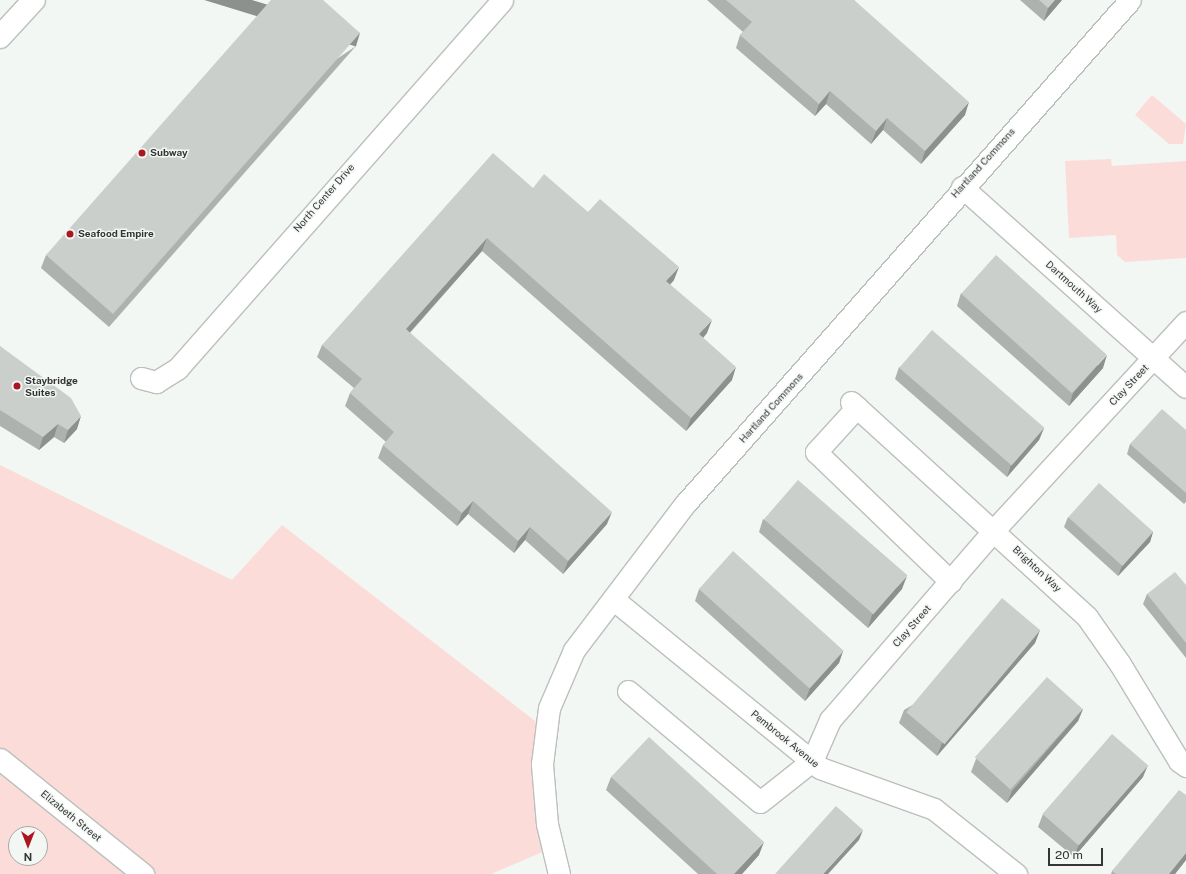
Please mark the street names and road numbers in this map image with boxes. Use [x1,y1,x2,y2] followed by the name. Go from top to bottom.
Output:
[949,126,1017,200] street label: Hartland Commons
[291,161,357,235] street label: North Center Drive
[1043,258,1105,316] street label: Dartmouth Way
[1107,362,1151,408] street label: Clay Street
[737,371,805,445] street label: Hartland Commons
[1010,543,1064,595] street label: Brighton Way
[890,602,934,650] street label: Clay Street
[749,708,821,770] street label: Pembrook Avenue
[38,788,104,844] street label: Elizabeth Street

